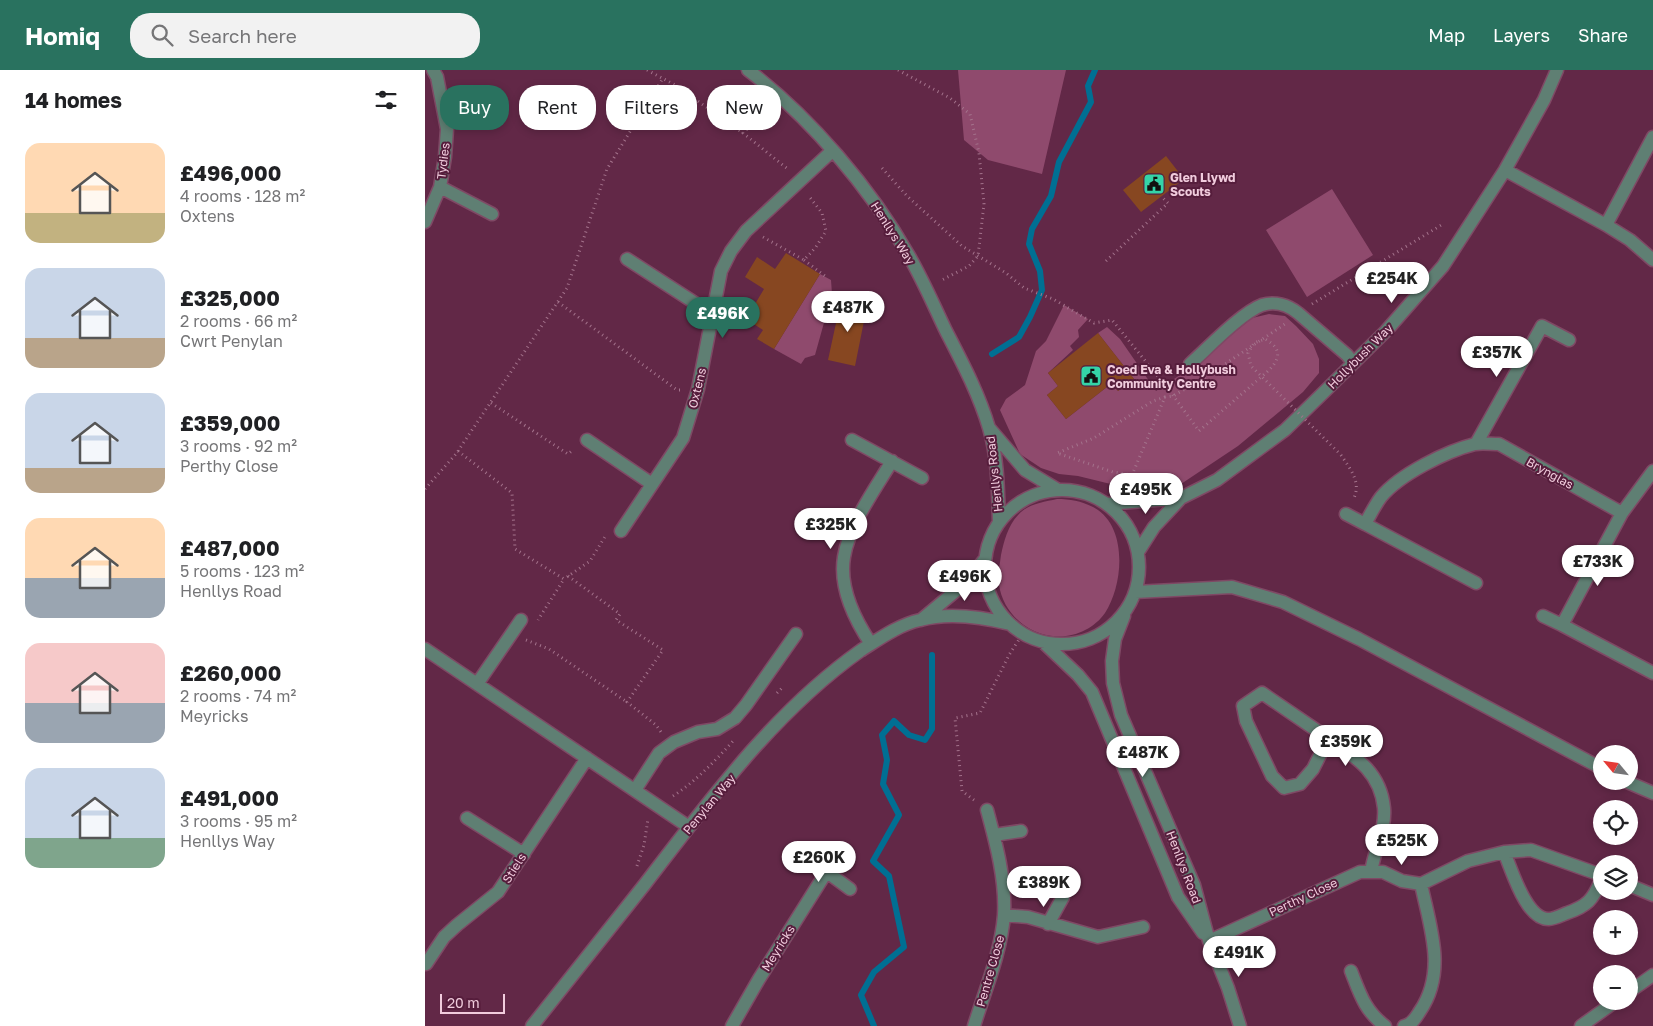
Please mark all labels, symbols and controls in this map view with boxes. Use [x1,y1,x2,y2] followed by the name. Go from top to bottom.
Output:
[130,13,480,58] search box
[25,21,100,50] text: Homiq
[148,21,176,49] icon: search
[188,24,297,47] text: Search here
[1428,24,1465,46] text: Map
[1493,24,1550,46] text: Layers
[1578,24,1628,46] text: Share
[440,85,509,130] chip: Buy
[519,85,596,130] chip: Rent
[606,85,697,130] chip: Filters
[707,85,781,130] chip: New
[372,86,400,114] icon: filters
[25,87,122,113] text: 14 homes
[433,142,453,180] street label: Tydies
[180,160,281,186] text: £496,000
[65,163,125,223] icon: home
[1170,170,1235,199] place label: Glen Llywd Scouts
[1142,172,1166,196] public building icon: Glen Llywd Scouts
[180,186,305,206] text: 4 rooms · 128 m²
[868,199,918,267] street label: Henllys Way
[180,206,235,226] text: Oxtens
[1357,262,1427,304] pin: £254K
[1366,268,1418,288] text: £254K
[180,285,280,311] text: £325,000
[65,288,125,348] icon: home
[813,290,883,333] pin: £487K
[688,296,758,339] pin: £496K
[822,297,874,317] text: £487K
[697,303,749,323] text: £496K
[180,311,297,331] text: 2 rooms · 66 m²
[1324,320,1396,392] street label: Hollybush Way
[180,331,283,351] text: Cwrt Penylan
[1462,336,1532,378] pin: £357K
[1472,342,1522,362] text: £357K
[1107,362,1236,391] place label: Coed Eva & Hollybush Community Centre
[1079,364,1103,388] public building icon: Coed Eva & Hollybush Community Centre
[685,366,709,410] street label: Oxtens
[180,410,281,436] text: £359,000
[65,413,125,473] icon: home
[983,435,1005,513] street label: Henllys Road
[180,436,297,456] text: 3 rooms · 92 m²
[1524,454,1576,492] street label: Brynglas
[180,456,278,476] text: Perthy Close
[1111,472,1181,515] pin: £495K
[1120,479,1172,499] text: £495K
[796,508,866,550] pin: £325K
[805,514,857,534] text: £325K
[180,535,280,561] text: £487,000
[65,538,125,598] icon: home
[1563,544,1633,587] pin: £733K
[1573,551,1623,571] text: £733K
[930,560,1000,602] pin: £496K
[180,561,304,581] text: 5 rooms · 123 m²
[939,566,991,586] text: £496K
[180,581,282,601] text: Henllys Road
[180,660,281,686] text: £260,000
[65,663,125,723] icon: home
[180,686,296,706] text: 2 rooms · 74 m²
[180,706,248,726] text: Meyricks
[1311,724,1381,767] pin: £359K
[1320,731,1372,751] text: £359K
[1108,736,1178,778] pin: £487K
[1117,742,1169,762] text: £487K
[1593,745,1637,790] north arrow
[1593,745,1638,1010] map controls
[680,771,739,837] street label: Penylan Way
[180,785,279,811] text: £491,000
[65,788,125,848] icon: home
[1593,800,1638,845] button: locate
[180,811,297,831] text: 3 rooms · 95 m²
[1367,824,1437,866] pin: £525K
[1163,829,1205,905] street label: Henllys Road
[1376,830,1428,850] text: £525K
[180,831,275,851] text: Henllys Way
[784,840,854,883] pin: £260K
[793,847,845,867] text: £260K
[499,850,529,886] street label: Stiels
[1593,855,1638,900] button: layers
[1009,866,1079,908] pin: £389K
[1018,872,1070,892] text: £389K
[1266,875,1340,919] street label: Perthy Close
[1593,910,1638,955] button: +
[758,922,798,974] street label: Meyricks
[973,933,1007,1008] street label: Pentre Close
[1204,936,1274,978] pin: £491K
[1214,942,1264,962] text: £491K
[1593,965,1638,1010] button: −
[440,991,505,1014] scale bar
[447,994,480,1011] text: 20 m

